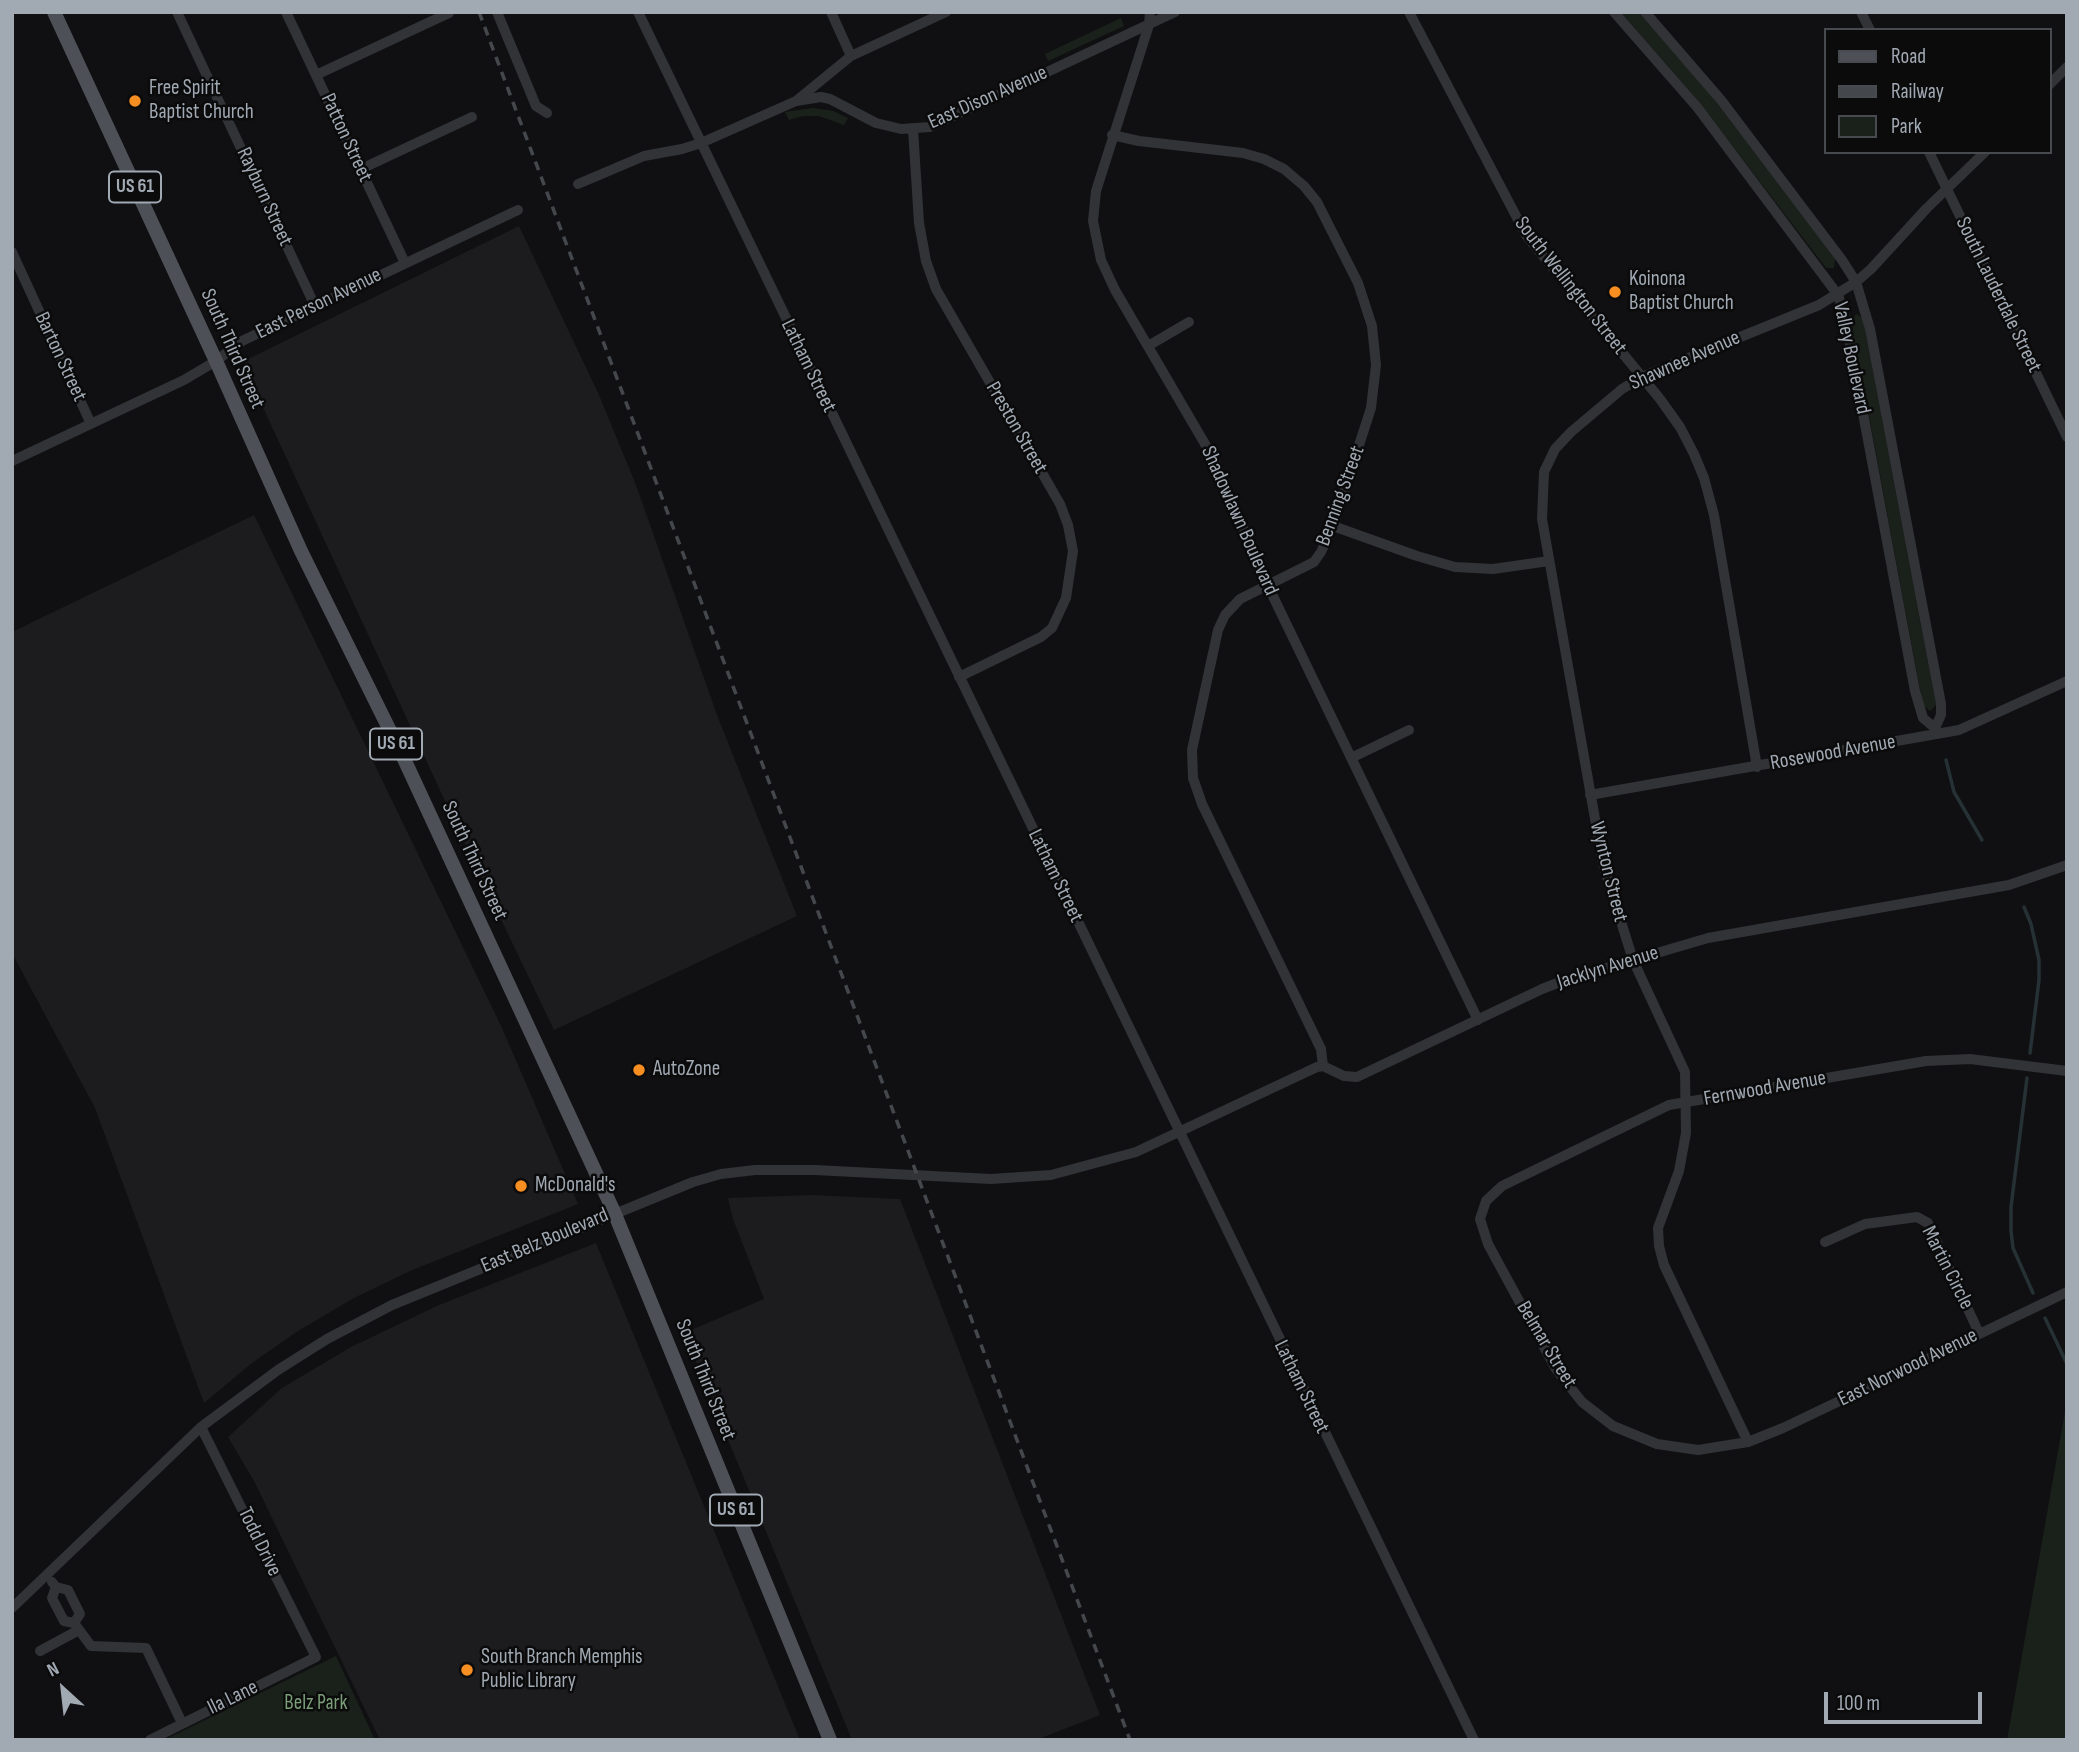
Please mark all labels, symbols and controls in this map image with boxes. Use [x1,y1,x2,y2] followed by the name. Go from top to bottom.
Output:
[1824,28,2051,154] legend
[1891,44,1926,69] text: Road
[924,60,1052,136] street label: East Dison Avenue
[149,76,254,126] place label: Free Spirit Baptist Church
[1891,79,1944,104] text: Railway
[315,90,377,186] street label: Patton Street
[127,93,143,109] marker: Free Spirit Baptist Church
[1891,114,1922,139] text: Park
[230,144,298,250] street label: Rayburn Street
[109,172,161,202] road number: US 61
[1508,212,1632,360] street label: South Wellington Street
[1950,213,2046,377] street label: South Lauderdale Street
[252,263,386,345] street label: East Person Avenue
[1629,267,1734,317] place label: Koinona Baptist Church
[1607,284,1623,300] marker: Koinona Baptist Church
[194,285,270,413] street label: South Third Street
[1827,300,1875,416] street label: Valley Boulevard
[28,308,92,406] street label: Barton Street
[775,315,841,417] street label: Latham Street
[1626,325,1744,397] street label: Shawnee Avenue
[980,377,1052,479] street label: Preston Street
[1195,443,1283,599] street label: Shadowlawn Boulevard
[1311,443,1371,549] street label: Benning Street
[370,729,422,760] road number: US 61
[1768,730,1898,776] street label: Rosewood Avenue
[435,797,513,925] street label: South Third Street
[1583,819,1633,925] street label: Wynton Street
[1022,825,1088,927] street label: Latham Street
[1554,941,1662,995] street label: Jacklyn Avenue
[653,1057,720,1083] place label: AutoZone
[631,1062,647,1078] marker: AutoZone
[1702,1066,1828,1112] street label: Fernwood Avenue
[535,1173,615,1199] place label: McDonald's
[513,1178,529,1194] marker: McDonald's
[478,1203,612,1279] street label: East Belz Boulevard
[1915,1222,1979,1314] street label: Martin Circle
[1510,1297,1582,1393] street label: Belmar Street
[669,1316,741,1444] street label: South Third Street
[1834,1323,1982,1413] street label: East Norwood Avenue
[1268,1336,1334,1438] street label: Latham Street
[710,1494,762,1526] road number: US 61
[232,1504,286,1580] street label: Todd Drive
[481,1645,643,1695] place label: South Branch Memphis Public Library
[28,1654,98,1724] north arrow
[43,1657,63,1682] text: N
[459,1662,475,1678] marker: South Branch Memphis Public Library
[204,1675,262,1721] street label: Ila Lane
[1827,1678,1984,1722] scale bar
[284,1691,348,1717] park label: Belz Park
[1837,1691,1880,1716] text: 100 m

